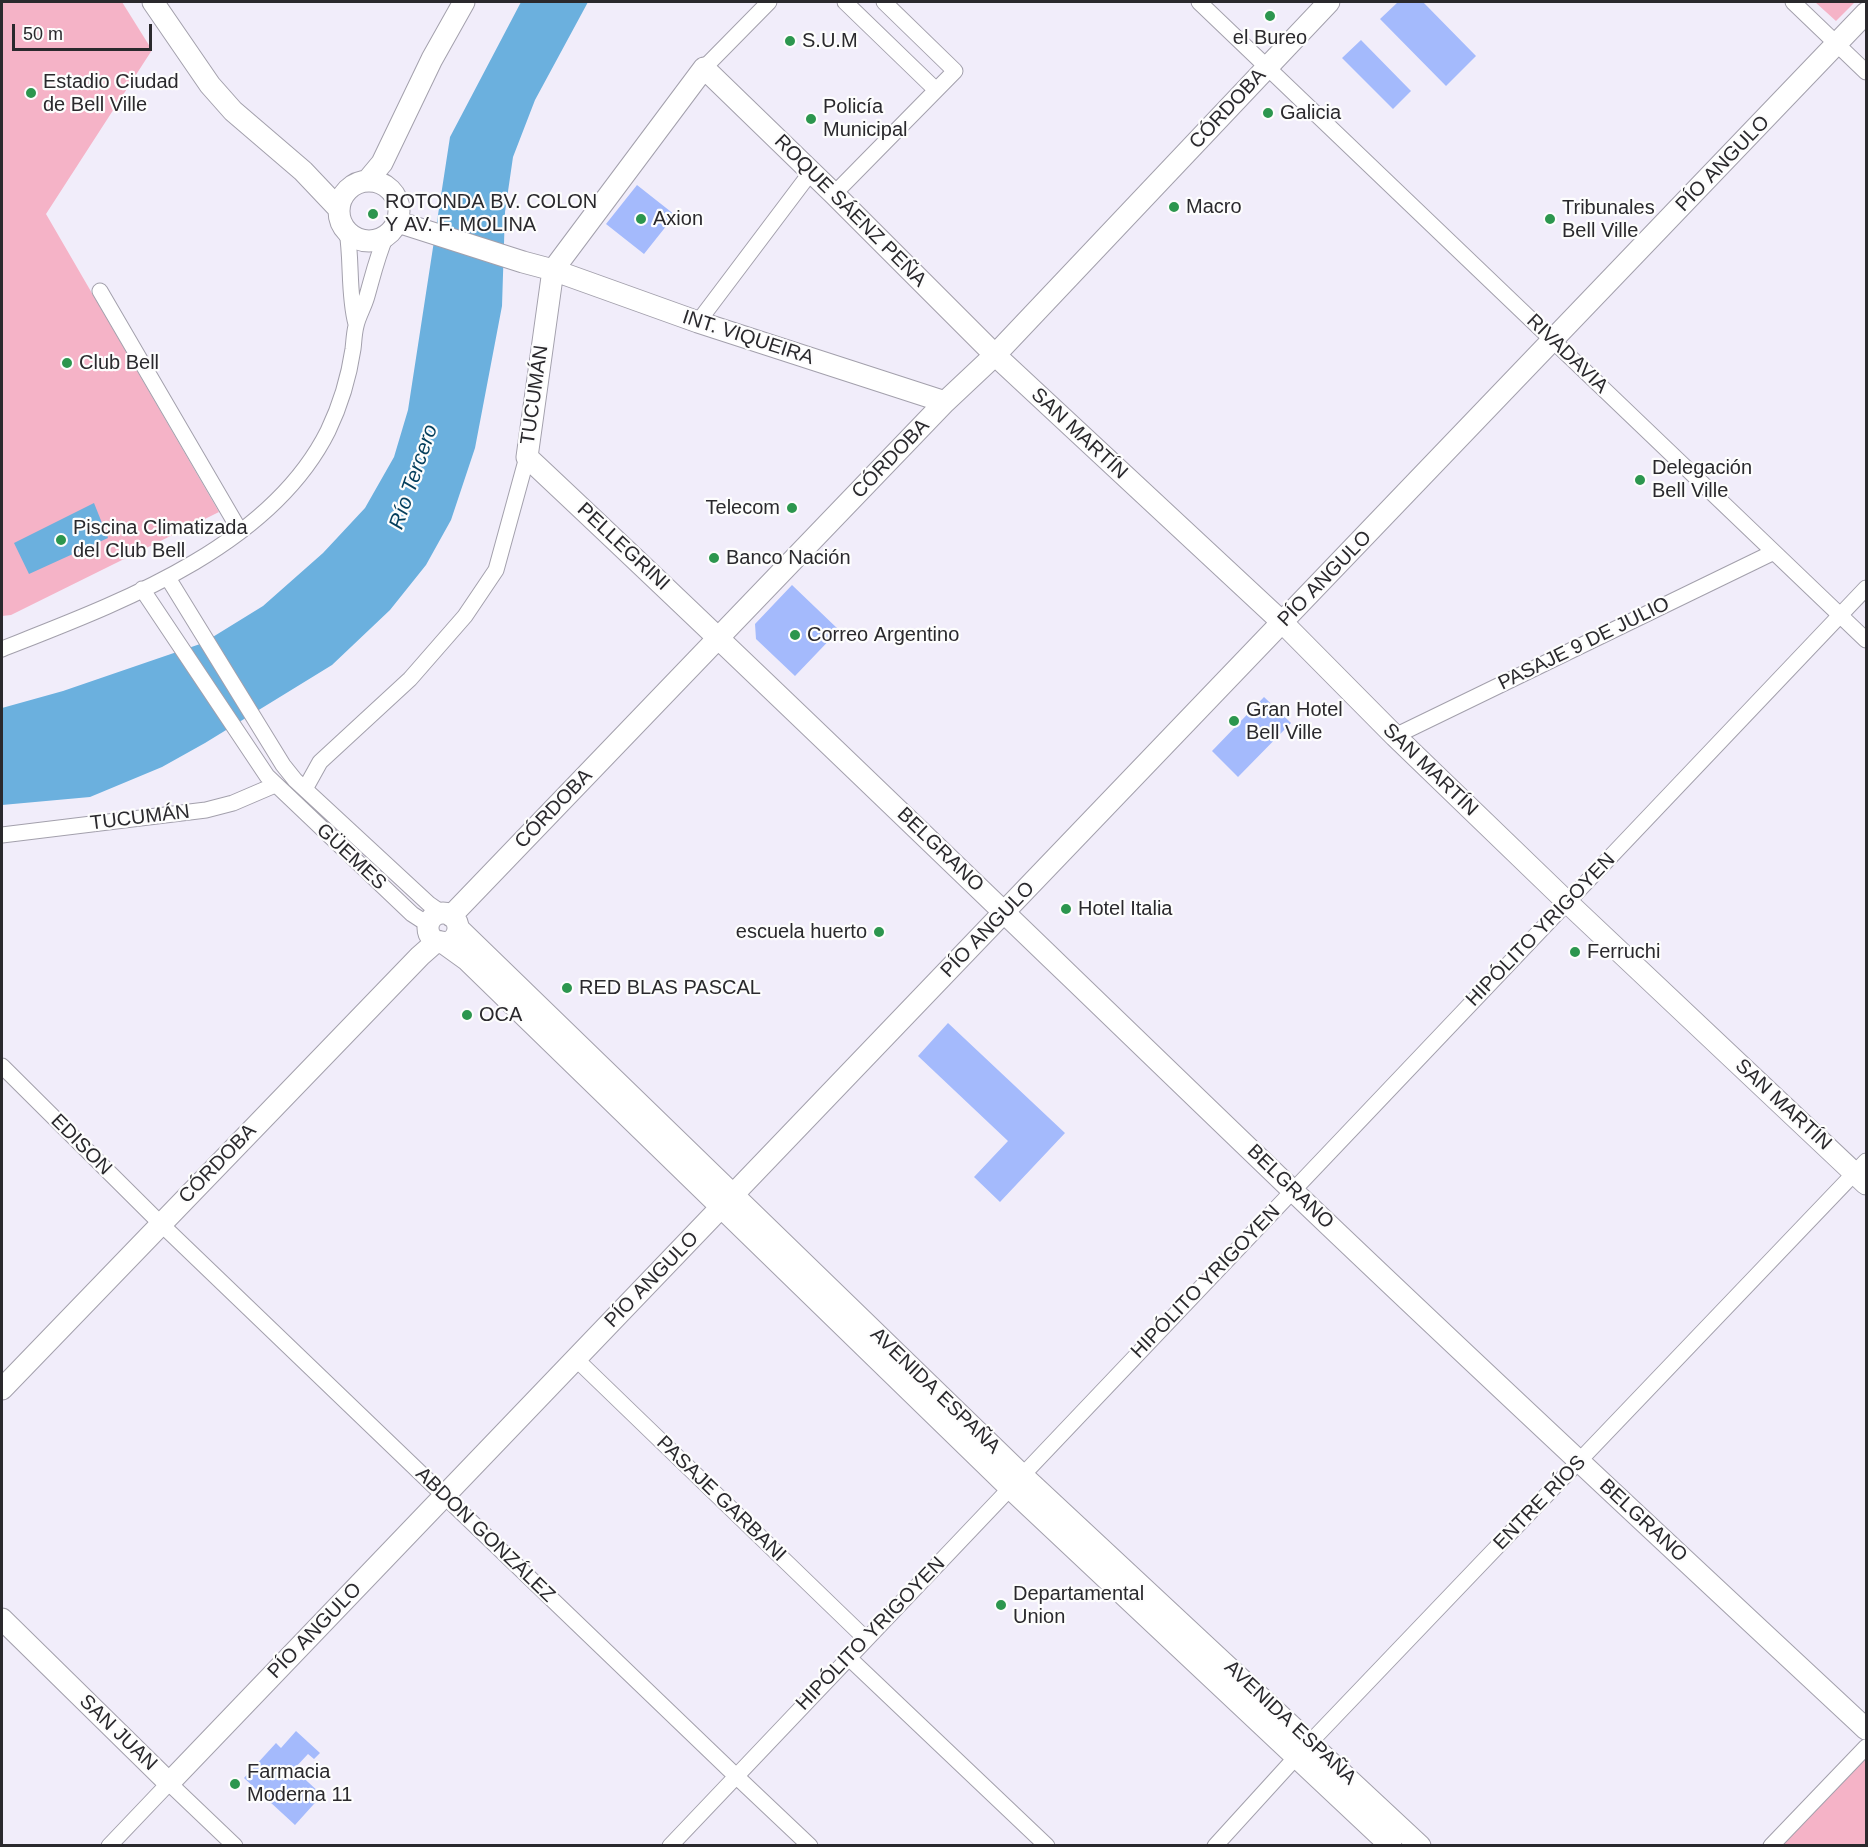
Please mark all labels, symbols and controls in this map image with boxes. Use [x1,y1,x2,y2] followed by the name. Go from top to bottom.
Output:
[1263,9,1277,23] marker: el Bureo
[15,12,154,50] scale bar
[23,24,63,44] text: 50 m
[1233,26,1307,50] place label: el Bureo
[802,29,858,53] place label: S.U.M
[783,34,797,48] marker: S.U.M
[1185,64,1271,154] street label: CÓRDOBA
[43,70,179,117] place label: Estadio Ciudad de Bell Ville
[24,86,38,100] marker: Estadio Ciudad de Bell Ville
[823,95,907,142] place label: Policía Municipal
[1280,101,1341,125] place label: Galicia
[1261,106,1275,120] marker: Galicia
[1671,111,1775,217] street label: PÍO ANGULO
[804,112,818,126] marker: Policía Municipal
[769,130,931,292] street label: ROQUE SÁENZ PEÑA
[385,190,597,237] place label: ROTONDA BV. COLON Y AV. F. MOLINA
[1186,195,1242,219] place label: Macro
[1562,196,1655,243] place label: Tribunales Bell Ville
[1167,200,1181,214] marker: Macro
[366,207,380,221] marker: ROTONDA BV. COLON Y AV. F. MOLINA
[653,207,703,231] place label: Axion
[634,212,648,226] marker: Axion
[1543,212,1557,226] marker: Tribunales Bell Ville
[679,305,817,371] street label: INT. VIQUEIRA
[1521,309,1613,399] street label: RIVADAVIA
[516,344,554,446] street label: TUCUMÁN
[79,351,159,375] place label: Club Bell
[60,356,74,370] marker: Club Bell
[1026,383,1132,485] street label: SAN MARTÍN
[847,414,935,504] street label: CÓRDOBA
[384,421,444,533] water label: Río Tercero
[1652,456,1752,503] place label: Delegación Bell Ville
[1633,473,1647,487] marker: Delegación Bell Ville
[706,496,780,520] place label: Telecom
[572,498,674,596] street label: PELLEGRINI
[785,501,799,515] marker: Telecom
[73,516,248,563] place label: Piscina Climatizada del Club Bell
[1273,526,1377,632] street label: PÍO ANGULO
[54,533,68,547] marker: Piscina Climatizada del Club Bell
[726,546,851,570] place label: Banco Nación
[707,551,721,565] marker: Banco Nación
[1494,592,1674,696] street label: PASAJE 9 DE JULIO
[807,623,959,647] place label: Correo Argentino
[788,628,802,642] marker: Correo Argentino
[1246,698,1343,745] place label: Gran Hotel Bell Ville
[1227,714,1241,728] marker: Gran Hotel Bell Ville
[1377,719,1483,821] street label: SAN MARTÍN
[510,764,598,854] street label: CÓRDOBA
[89,800,191,836] street label: TUCUMÁN
[892,803,988,897] street label: BELGRANO
[311,819,391,895] street label: GÜEMES
[1461,848,1621,1012] street label: HIPÓLITO YRIGOYEN
[936,877,1040,983] street label: PÍO ANGULO
[1078,897,1172,921] place label: Hotel Italia
[1059,902,1073,916] marker: Hotel Italia
[736,920,867,944] place label: escuela huerto
[872,925,886,939] marker: escuela huerto
[1587,940,1660,964] place label: Ferruchi
[1568,945,1582,959] marker: Ferruchi
[579,976,761,1000] place label: RED BLAS PASCAL
[560,981,574,995] marker: RED BLAS PASCAL
[479,1003,522,1027] place label: OCA
[460,1008,474,1022] marker: OCA
[1730,1054,1836,1156] street label: SAN MARTÍN
[45,1109,117,1181] street label: EDISON
[174,1119,262,1209] street label: CÓRDOBA
[1242,1140,1338,1234] street label: BELGRANO
[1126,1200,1286,1364] street label: HIPÓLITO YRIGOYEN
[600,1227,704,1333] street label: PÍO ANGULO
[865,1323,1005,1459] street label: AVENIDA ESPAÑA
[651,1431,791,1567] street label: PASAJE GARBANI
[1489,1451,1591,1555] street label: ENTRE RÍOS
[410,1462,560,1608] street label: ABDON GONZÁLEZ
[1594,1474,1692,1568] street label: BELGRANO
[791,1552,951,1716] street label: HIPÓLITO YRIGOYEN
[263,1578,367,1684] street label: PÍO ANGULO
[1013,1582,1144,1629] place label: Departamental Union
[994,1598,1008,1612] marker: Departamental Union
[1219,1656,1361,1790] street label: AVENIDA ESPAÑA
[74,1690,162,1776] street label: SAN JUAN
[247,1760,352,1807] place label: Farmacia Moderna 11
[228,1777,242,1791] marker: Farmacia Moderna 11

